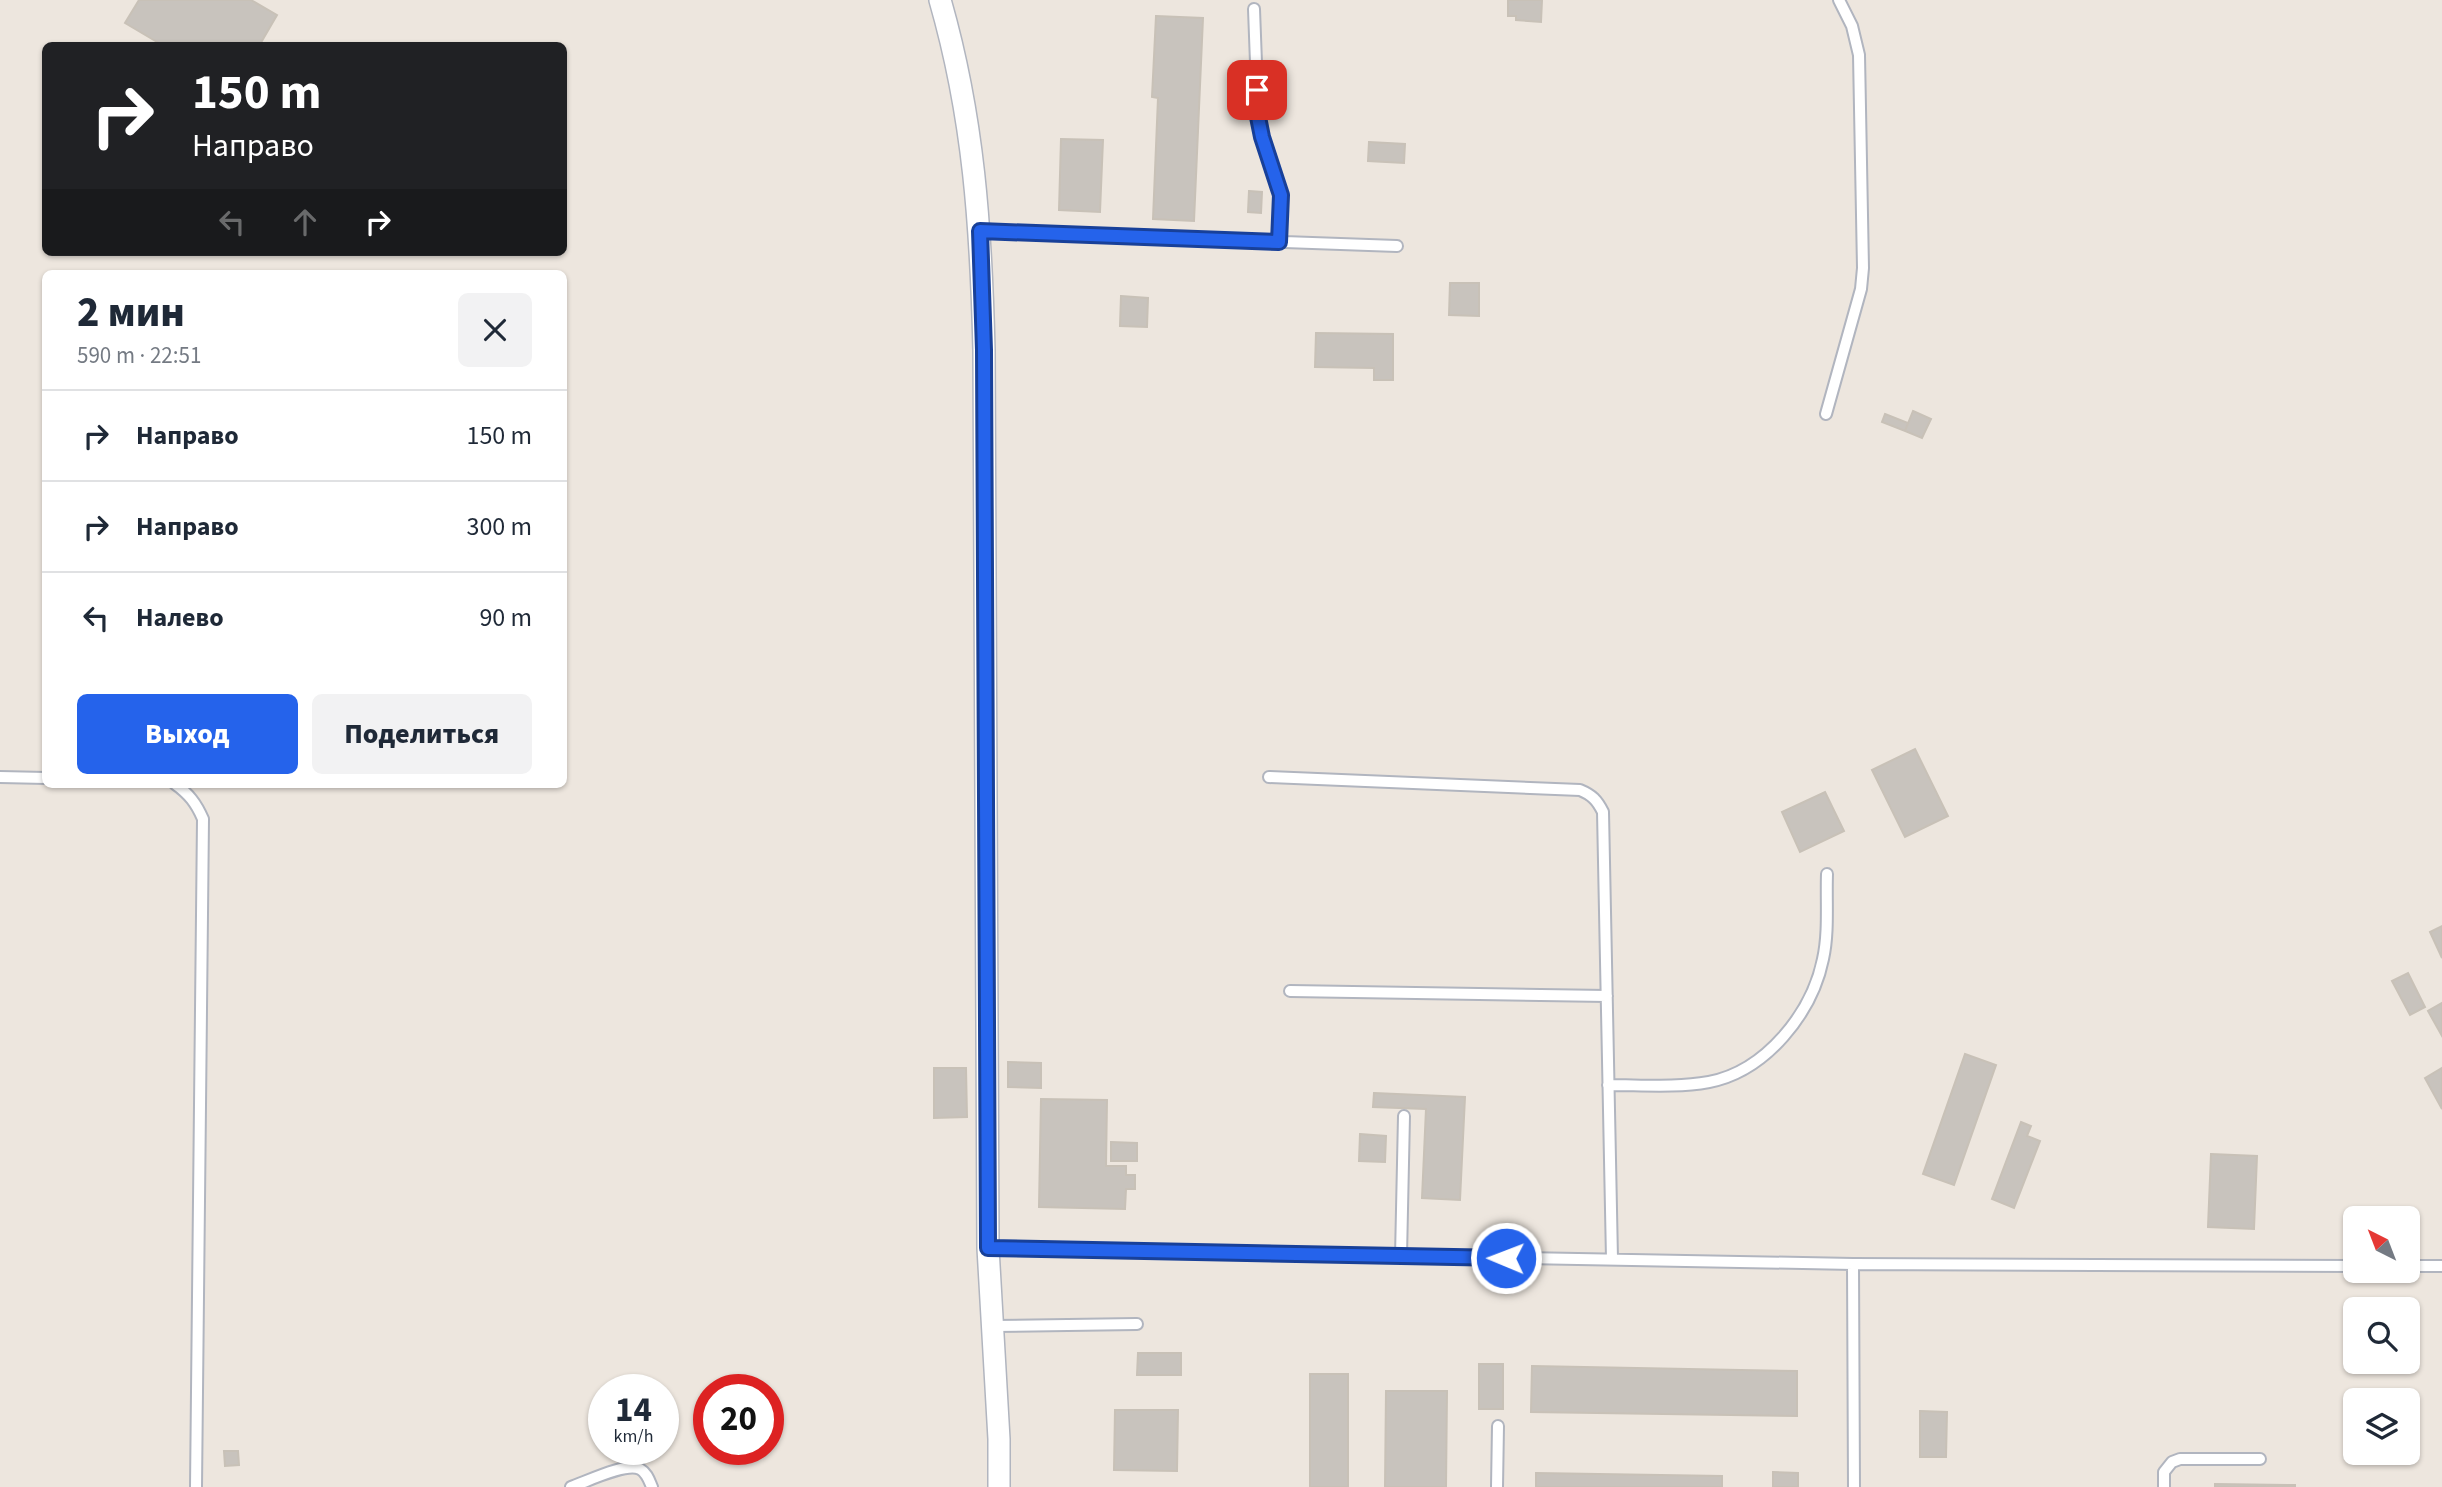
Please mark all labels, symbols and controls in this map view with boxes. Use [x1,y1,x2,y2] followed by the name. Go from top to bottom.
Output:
[192,58,321,128] text: 150 m
[1227,60,1287,120] pin
[77,70,168,161] icon: right
[1238,71,1276,109] icon: arrive
[192,123,314,169] text: Направо
[213,203,251,241] icon: left
[286,203,324,241] icon: ahead
[359,203,397,241] icon: right
[77,283,185,343] text: 2 мин
[458,293,532,367] button: close
[77,339,201,372] text: 590 m · 22:51
[77,417,115,455] icon: right
[136,417,239,454] text: Направо
[466,417,532,454] text: 150 m
[77,508,115,546] icon: right
[136,508,239,545] text: Направо
[466,508,532,545] text: 300 m
[77,599,115,637] icon: left
[136,599,224,636] text: Налево
[479,599,532,636] text: 90 m
[77,694,298,774] button: Выход
[312,694,532,774] button: Поделиться
[2343,1206,2420,1283] north arrow
[2343,1206,2420,1465] map controls
[1469,1221,1543,1295] position arrow
[2343,1297,2420,1374] button: search
[693,1374,784,1465] speed limit sign: 20
[615,1385,652,1435] text: 14
[2343,1388,2420,1465] button: layers
[614,1424,653,1449] text: km/h

